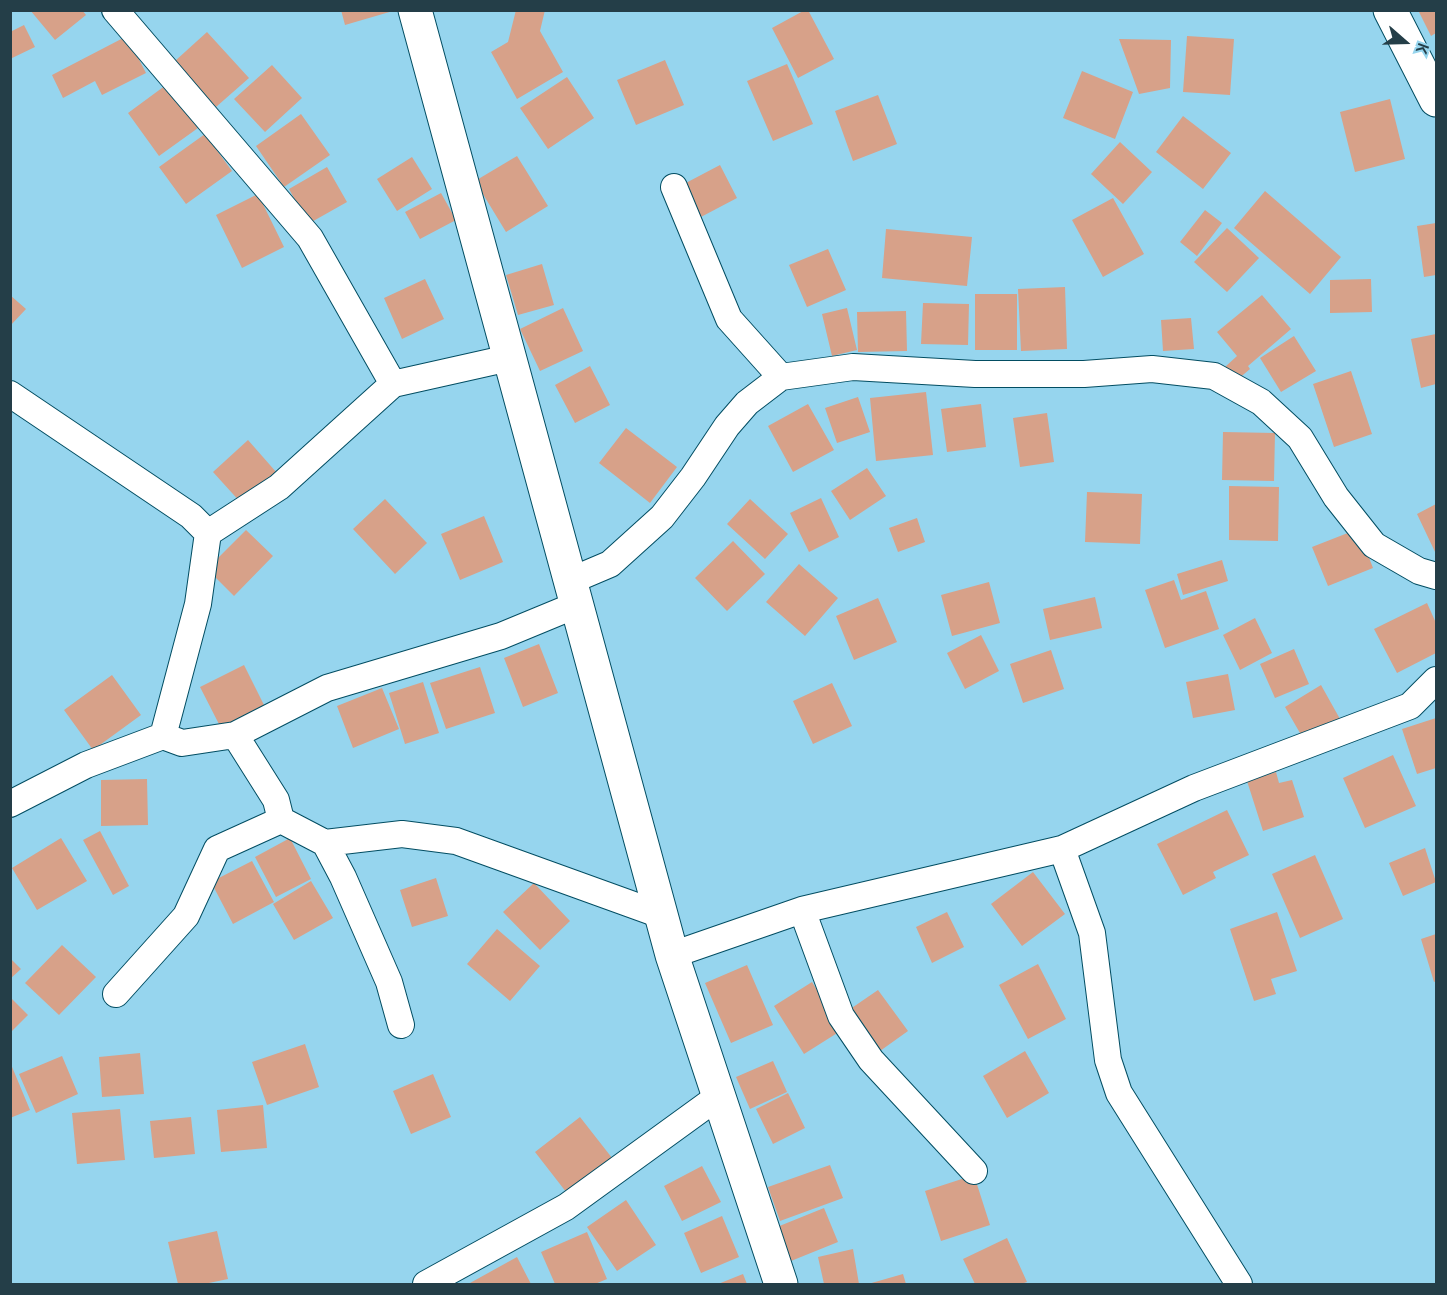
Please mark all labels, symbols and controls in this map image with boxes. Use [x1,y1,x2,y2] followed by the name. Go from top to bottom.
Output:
[1375,12,1435,72] north arrow
[1412,40,1433,56] text: K

